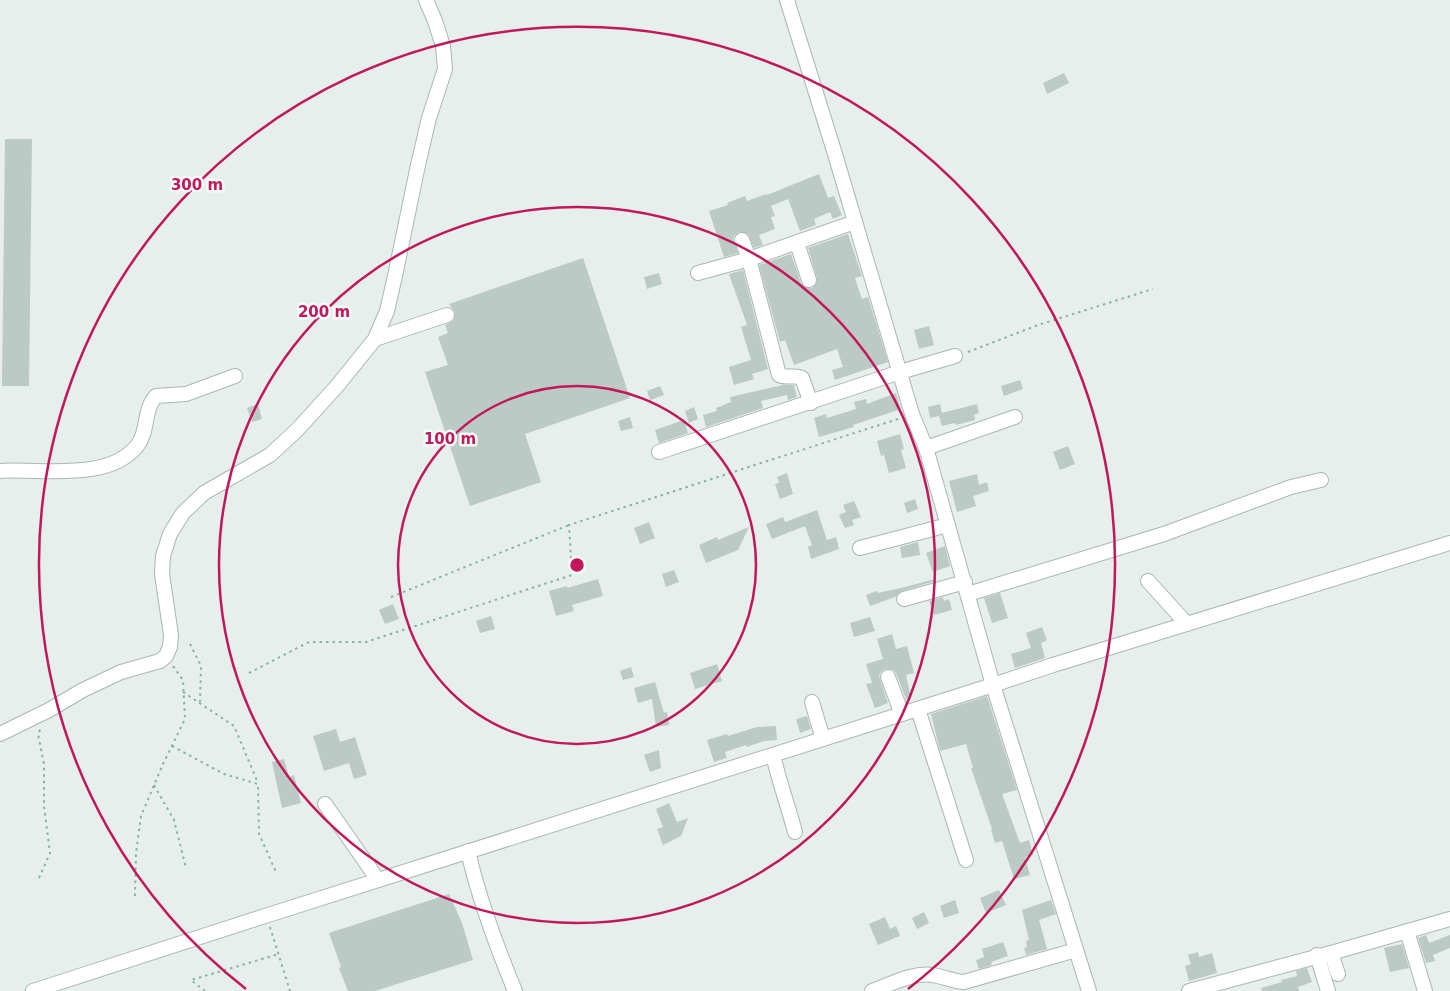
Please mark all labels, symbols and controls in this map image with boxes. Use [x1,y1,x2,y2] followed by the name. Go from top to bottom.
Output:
[171,176,223,194] text: 300 m
[298,303,350,321] text: 200 m
[424,430,476,448] text: 100 m
[568,556,586,574] centre of rings

